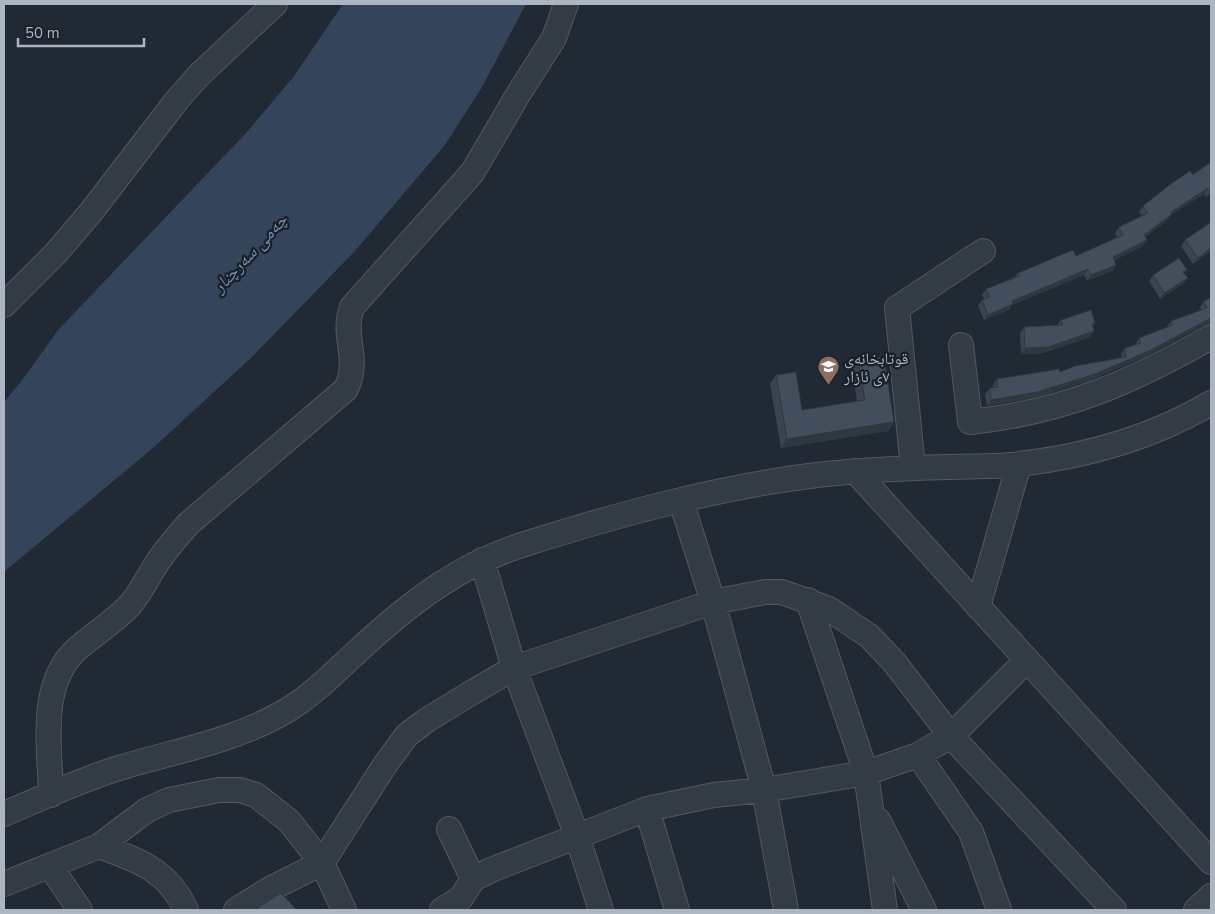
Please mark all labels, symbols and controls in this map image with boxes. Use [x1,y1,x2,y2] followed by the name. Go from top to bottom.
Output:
[18,15,144,47] scale bar
[25,23,60,43] text: 50 m
[206,208,293,299] water label: چەمی سەرچنار
[843,348,908,388] place label: قوتابخانەی ٧ی ئازار
[816,355,840,386] school or university icon: قوتابخانەی ٧ی ئازار

